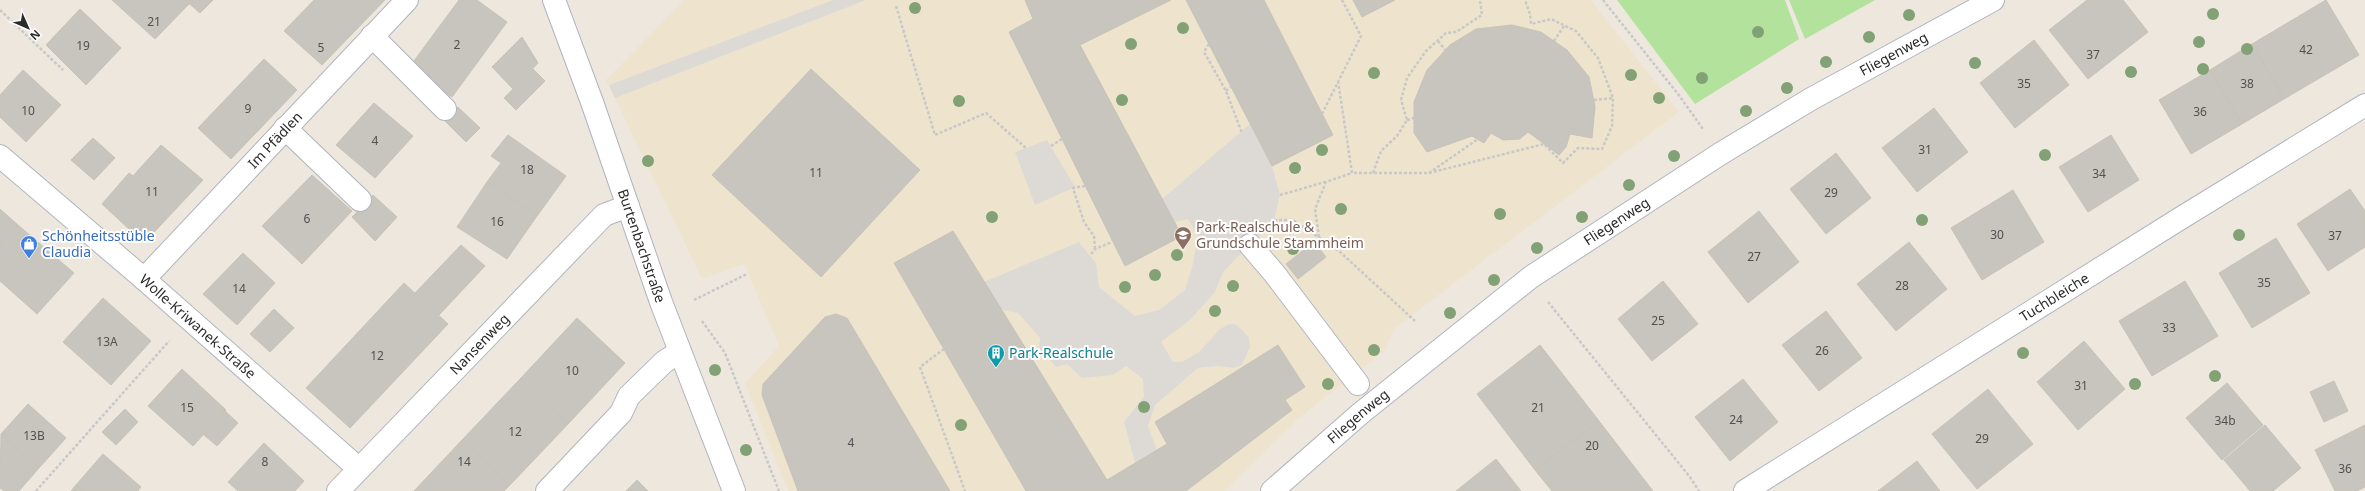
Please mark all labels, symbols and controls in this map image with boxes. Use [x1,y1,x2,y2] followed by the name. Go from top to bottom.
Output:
[8,8,48,48] north arrow
[147,13,161,30] house number: 21
[27,27,44,44] text: N
[1856,27,1931,80] street label: Fliegenweg
[454,36,461,53] house number: 2
[76,37,90,54] house number: 19
[318,39,325,56] house number: 5
[2299,41,2313,58] house number: 42
[2086,46,2100,63] house number: 37
[2017,75,2031,92] house number: 35
[2240,75,2254,92] house number: 38
[245,100,252,117] house number: 9
[21,102,35,119] house number: 10
[2193,103,2207,120] house number: 36
[243,107,306,172] street label: Im Pfädlen
[372,132,379,149] house number: 4
[1918,141,1932,158] house number: 31
[520,161,534,178] house number: 18
[809,164,823,181] house number: 11
[2092,165,2106,182] house number: 34
[145,183,159,200] house number: 11
[1824,184,1838,201] house number: 29
[614,186,671,305] street label: Burtenbachstraße
[1579,193,1653,249] street label: Fliegenweg
[304,210,311,227] house number: 6
[490,213,504,230] house number: 16
[1196,217,1364,252] place label: Park-Realschule & Grundschule Stammheim
[1173,225,1193,250] school or university icon: Park-Realschule & Grundschule Stammheim
[42,226,155,261] place label: Schönheitsstüble Claudia
[1990,226,2004,243] house number: 30
[2328,227,2342,244] house number: 37
[19,234,39,259] shop icon: Schönheitsstüble Claudia
[1747,248,1761,265] house number: 27
[2016,268,2092,326] street label: Tuchbleiche
[136,269,260,383] street label: Wolle-Kriwanek-Straße
[2257,274,2271,291] house number: 35
[1895,277,1909,294] house number: 28
[232,280,246,297] house number: 14
[445,309,513,378] street label: Nansenweg
[1651,312,1665,329] house number: 25
[2162,319,2176,336] house number: 33
[96,333,118,350] house number: 13A
[1815,342,1829,359] house number: 26
[986,343,1006,368] building icon: Park-Realschule
[1009,343,1114,362] place label: Park-Realschule
[370,347,384,364] house number: 12
[565,362,579,379] house number: 10
[2074,377,2088,394] house number: 31
[1323,384,1393,447] street label: Fliegenweg
[180,399,194,416] house number: 15
[1531,399,1545,416] house number: 21
[1729,411,1743,428] house number: 24
[2214,412,2236,429] house number: 34b
[508,423,522,440] house number: 12
[23,427,45,444] house number: 13B
[1975,430,1989,447] house number: 29
[848,434,855,451] house number: 4
[1585,437,1599,454] house number: 20
[262,453,269,470] house number: 8
[457,453,471,470] house number: 14
[2338,460,2352,477] house number: 36

